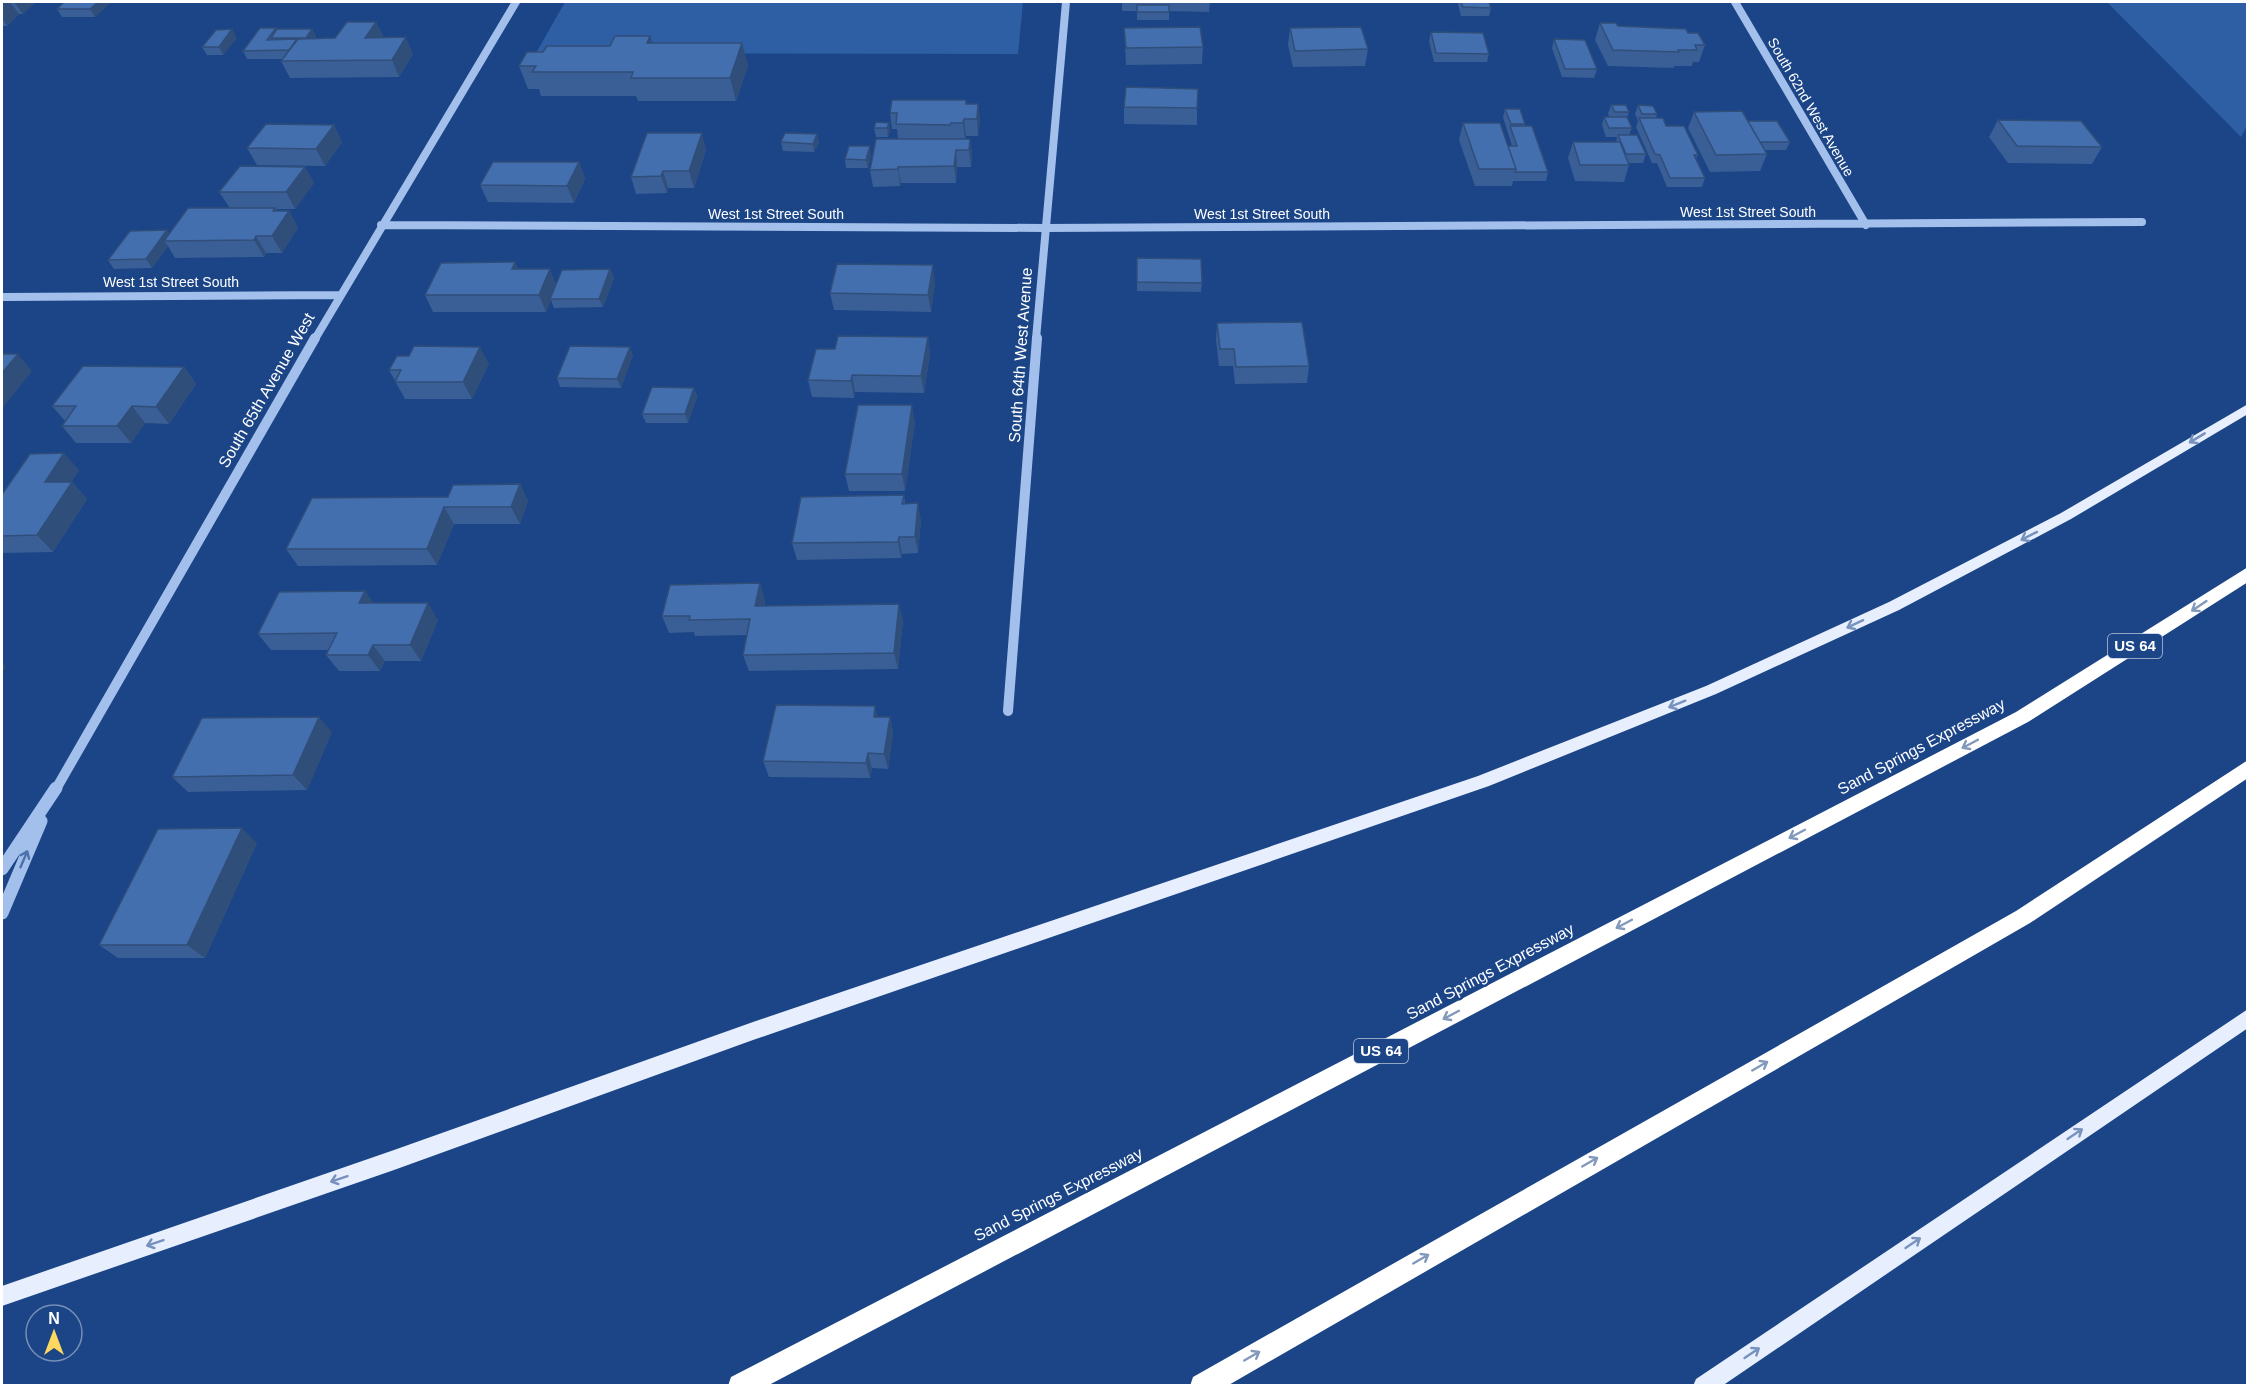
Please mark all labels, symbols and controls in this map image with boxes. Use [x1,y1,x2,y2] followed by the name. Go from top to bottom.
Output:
[1765,35,1857,179] street label: South 62nd West Avenue
[1680,204,1816,220] street label: West 1st Street South
[708,206,844,222] street label: West 1st Street South
[1194,206,1330,222] street label: West 1st Street South
[1006,267,1035,443] street label: South 64th West Avenue
[103,274,239,290] street label: West 1st Street South
[215,310,318,471] street label: South 65th Avenue West
[2189,432,2206,444] one-way arrow
[2020,530,2038,542] one-way arrow
[2191,600,2208,612] one-way arrow
[1846,618,1864,630] one-way arrow
[2108,634,2162,658] road number: US 64
[1835,695,2008,798] street label: Sand Springs Expressway
[1668,699,1687,710] one-way arrow
[1961,739,1979,750] one-way arrow
[1788,829,1806,840] one-way arrow
[19,851,31,869] one-way arrow
[1615,919,1633,931] one-way arrow
[1404,920,1577,1023] street label: Sand Springs Expressway
[1442,1009,1460,1021] one-way arrow
[1354,1039,1408,1063] road number: US 64
[1751,1060,1768,1072] one-way arrow
[2066,1128,2082,1140] one-way arrow
[971,1144,1145,1244] street label: Sand Springs Expressway
[1581,1156,1599,1167] one-way arrow
[330,1175,349,1186] one-way arrow
[1904,1237,1921,1249] one-way arrow
[146,1238,165,1249] one-way arrow
[1412,1253,1429,1265] one-way arrow
[24,1303,84,1363] north arrow
[48,1310,60,1327] text: N
[1743,1347,1759,1359] one-way arrow
[1243,1350,1260,1362] one-way arrow

